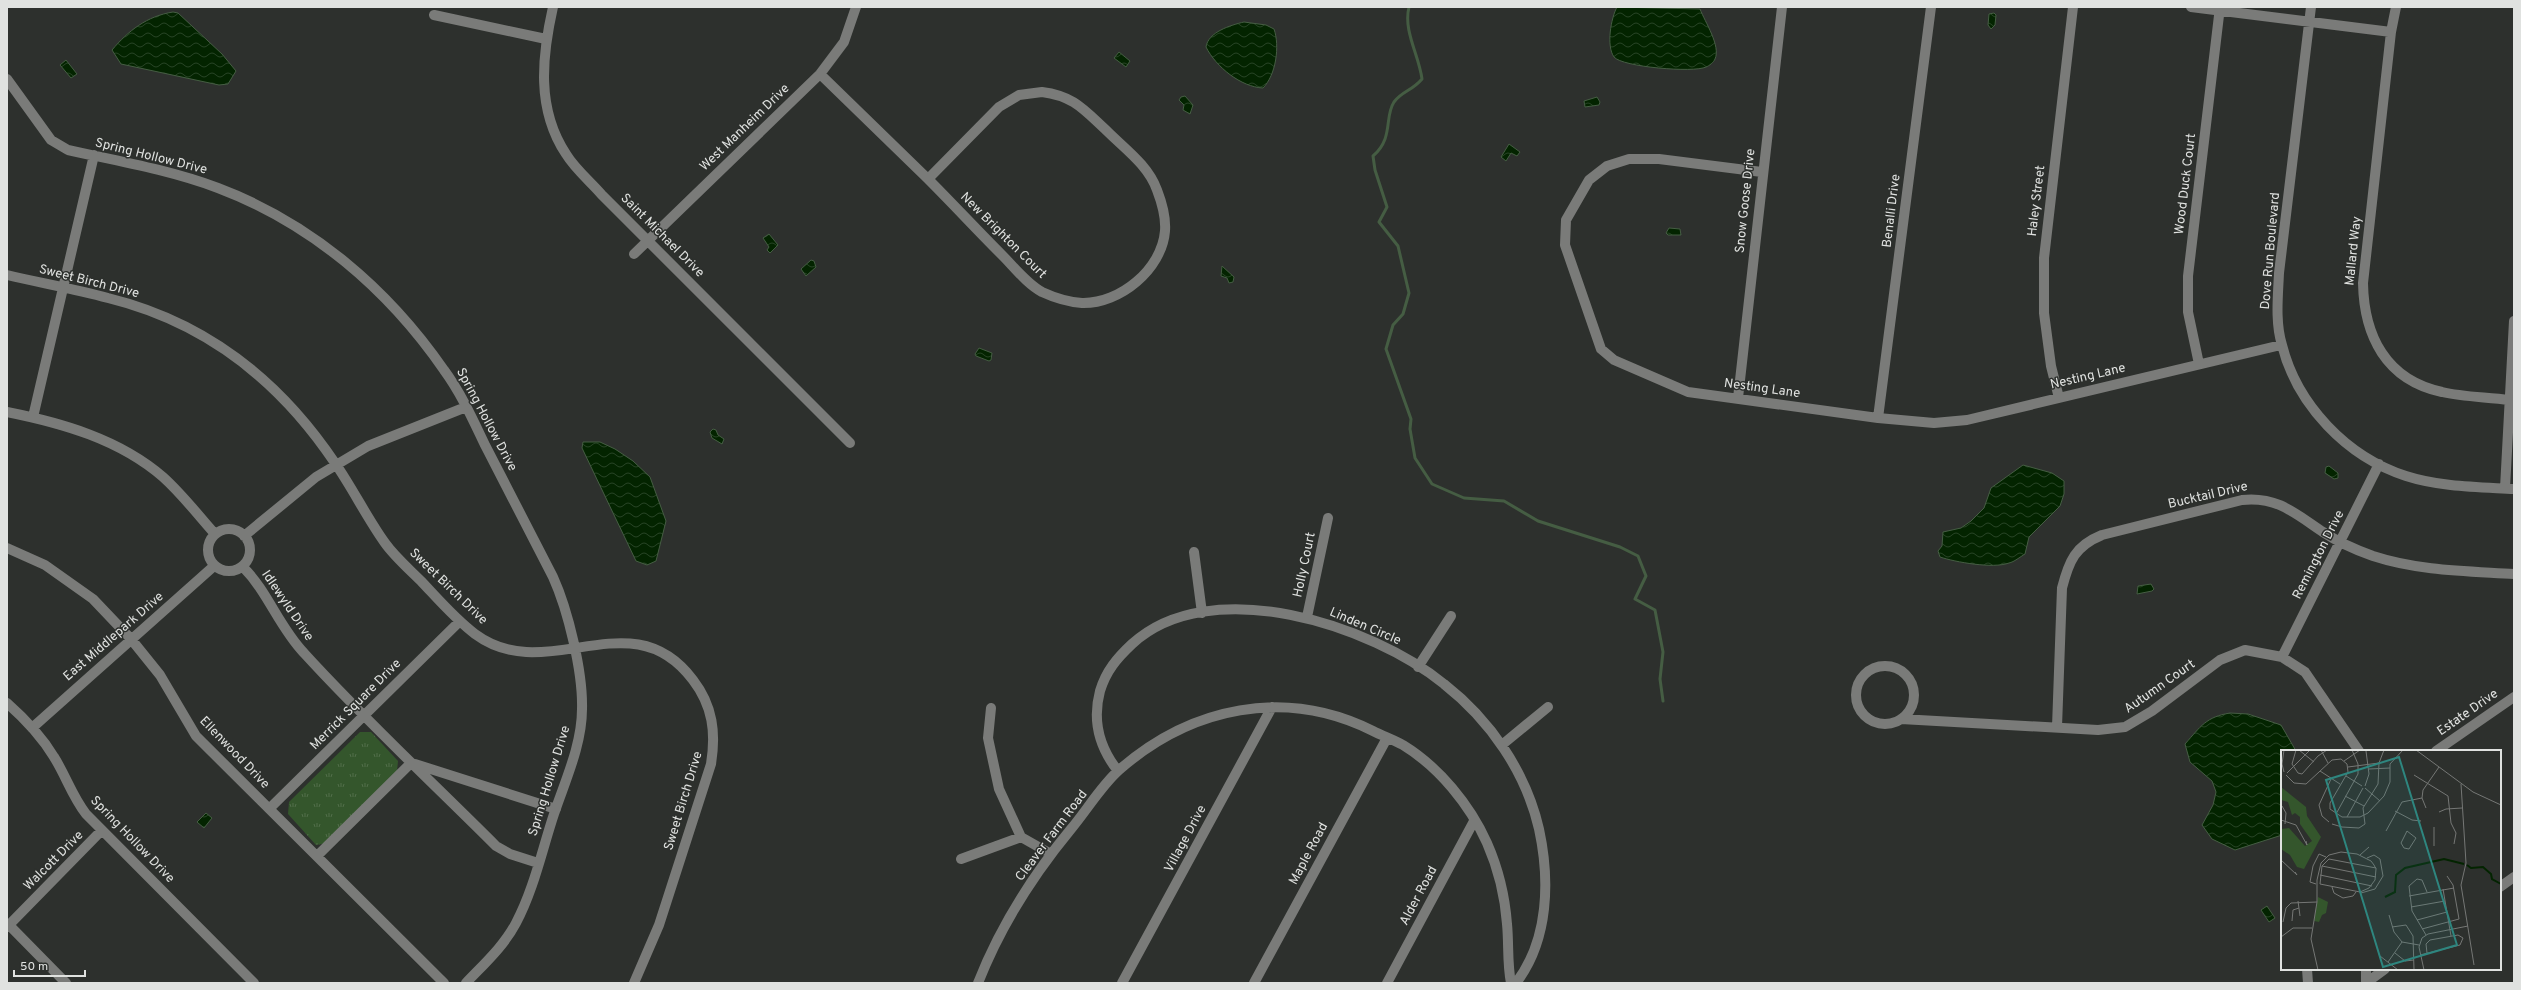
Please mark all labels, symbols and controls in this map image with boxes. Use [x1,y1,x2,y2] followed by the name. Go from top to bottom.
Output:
[697,81,793,175] street label: West Manheim Drive
[2172,132,2200,236] street label: Wood Duck Court
[93,135,209,179] street label: Spring Hollow Drive
[1733,148,1759,254] street label: Snow Goose Drive
[2025,165,2049,237] street label: Haley Street
[1880,173,1904,249] street label: Benalli Drive
[957,190,1050,283] street label: New Brighton Court
[617,191,707,281] street label: Saint Michael Drive
[2258,192,2284,310] street label: Dove Run Boulevard
[2342,215,2366,287] street label: Mallard Way
[37,262,141,302] street label: Sweet Birch Drive
[2049,361,2127,393] street label: Nesting Lane
[452,366,520,474] street label: Spring Hollow Drive
[1723,376,1801,402] street label: Nesting Lane
[2167,479,2249,513] street label: Bucktail Drive
[2290,508,2348,602] street label: Remington Drive
[1290,531,1320,599] street label: Holly Court
[405,546,491,628] street label: Sweet Birch Drive
[257,568,317,644] street label: Idlewyld Drive
[61,589,167,685] street label: East Middlepark Drive
[1327,605,1403,649] street label: Linden Circle
[307,656,405,754] street label: Merrick Square Drive
[2121,657,2199,717] street label: Autumn Court
[2435,686,2501,740] street label: Estate Drive
[196,714,272,792] street label: Ellenwood Drive
[526,724,574,838] street label: Spring Hollow Drive
[661,750,707,852] street label: Sweet Birch Drive
[2281,750,2501,970] inset map
[1013,787,1091,885] street label: Cleaver Farm Road
[86,793,178,887] street label: Spring Hollow Drive
[1162,803,1210,875] street label: Village Drive
[1286,820,1332,888] street label: Maple Road
[21,828,87,894] street label: Walcott Drive
[1397,864,1441,928] street label: Alder Road
[14,952,85,978] scale bar
[20,959,48,975] text: 50 m

